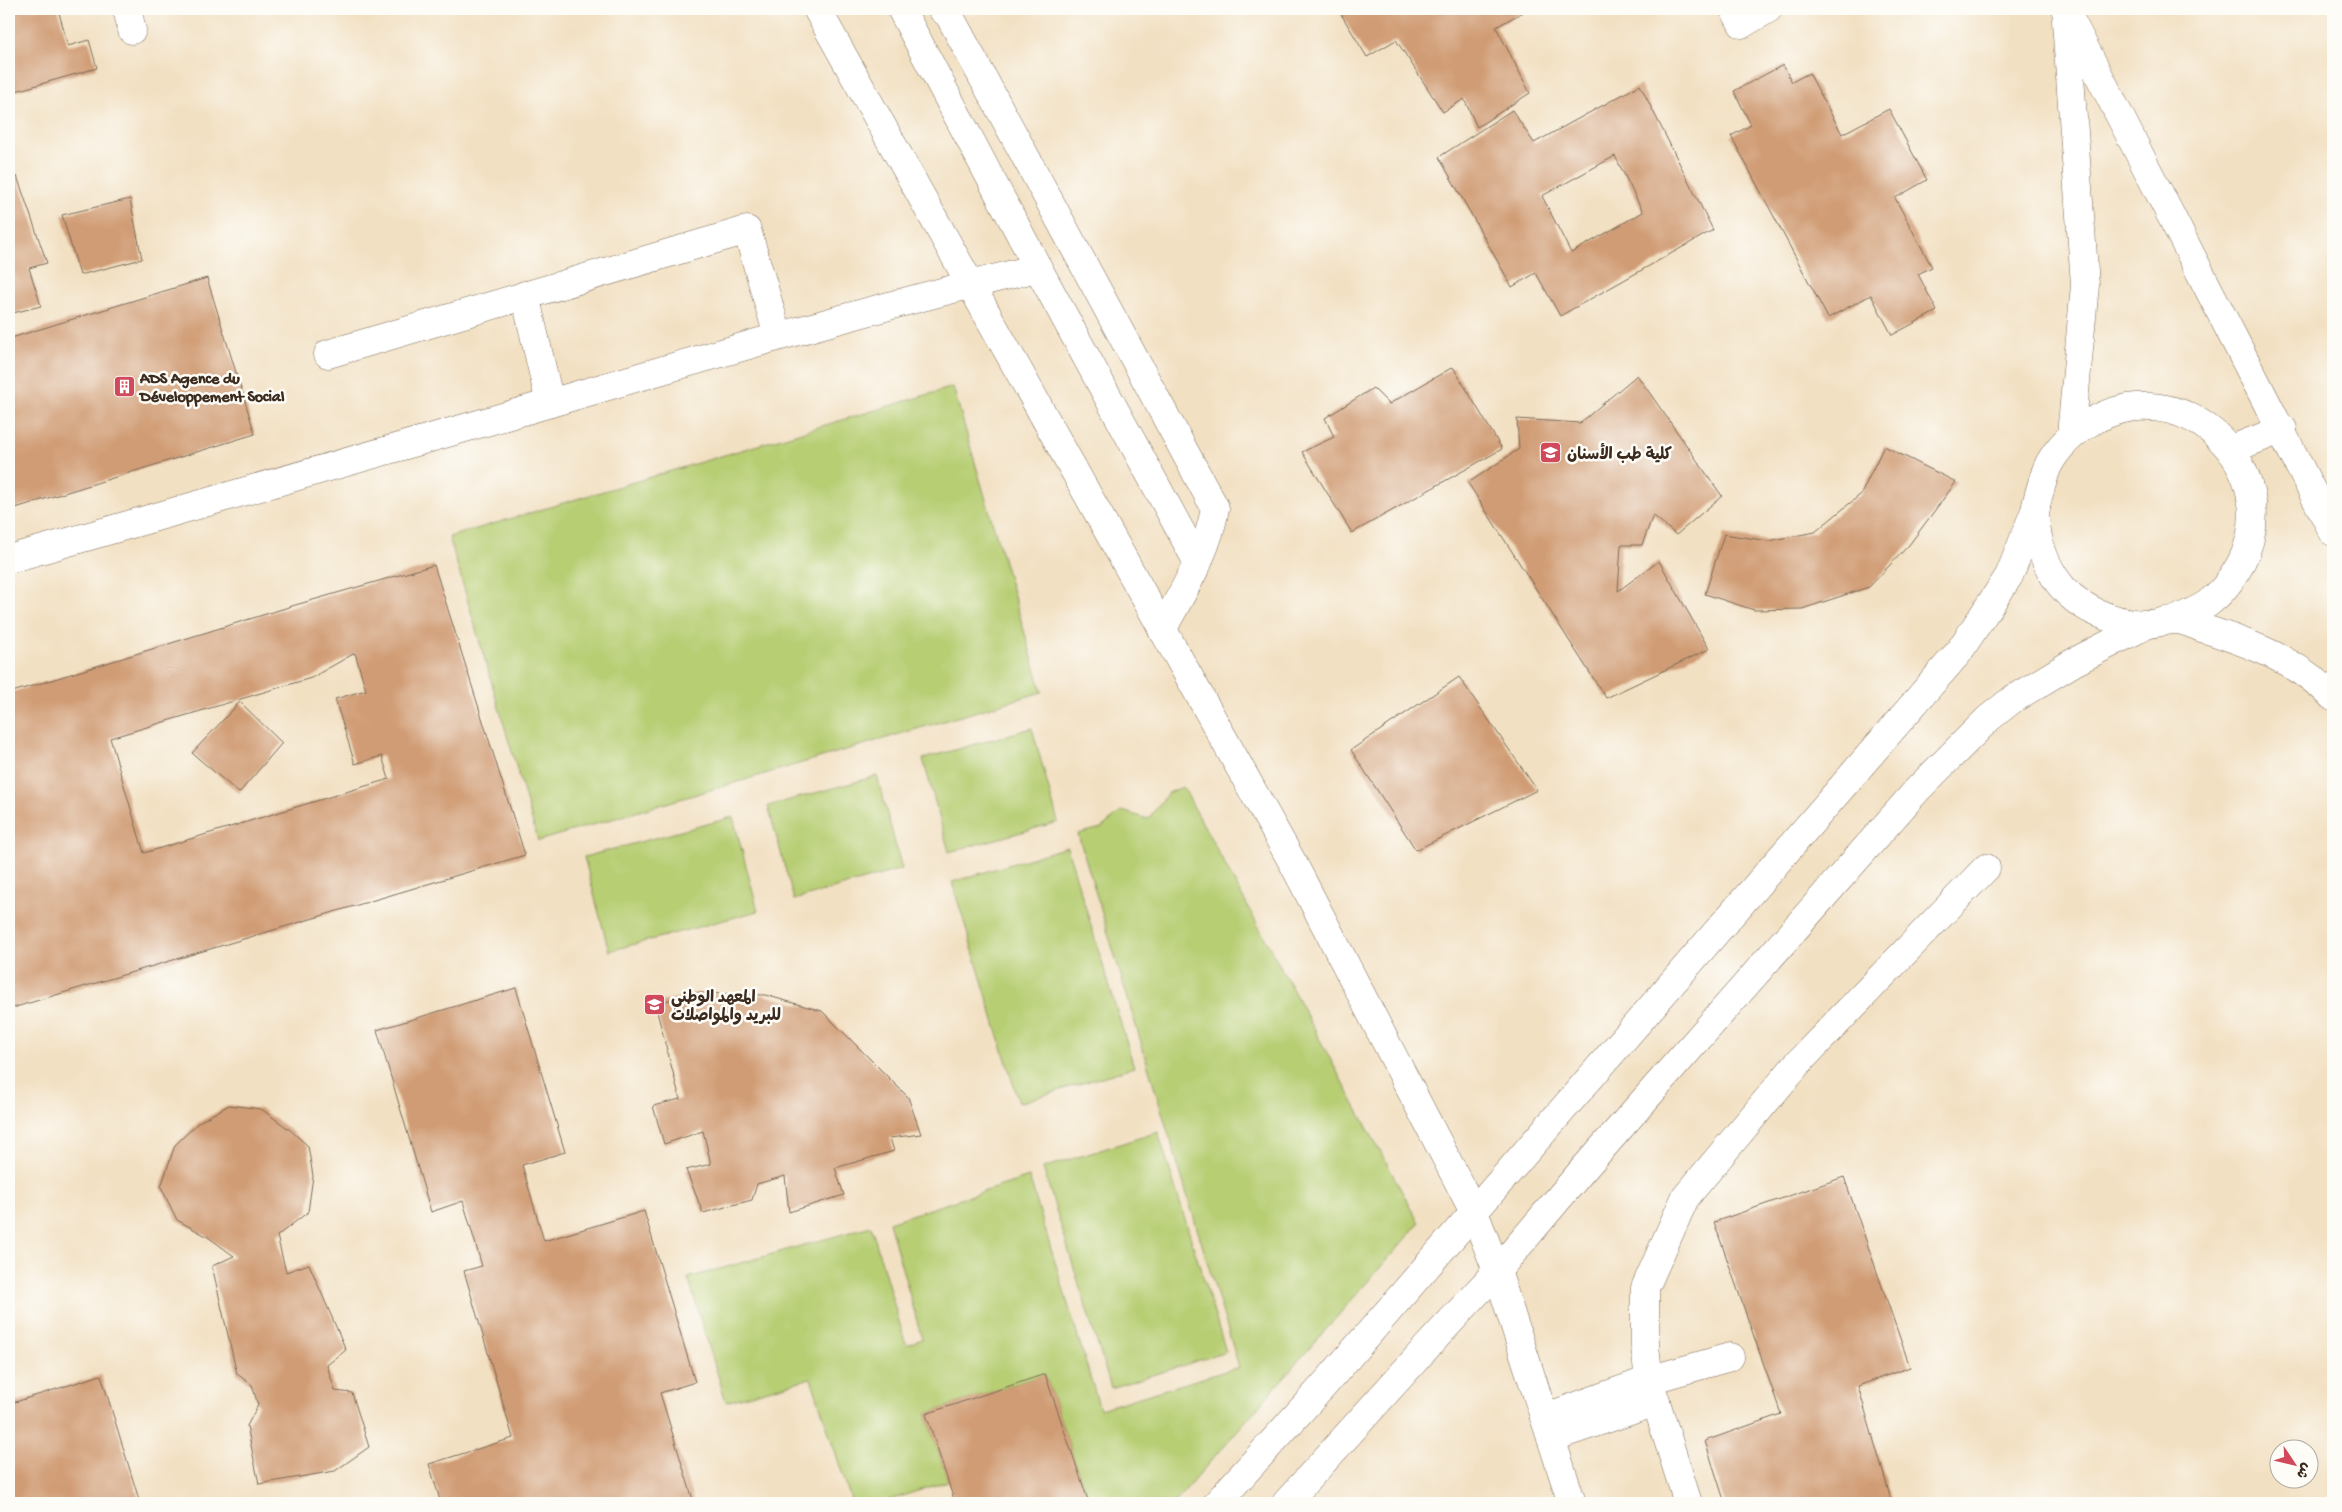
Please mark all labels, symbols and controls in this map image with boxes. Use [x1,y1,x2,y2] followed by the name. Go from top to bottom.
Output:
[138,371,285,408] place label: ADS Agence du Développement Social
[112,374,136,398] building icon: ADS Agence du Développement Social
[1539,441,1563,465] school or university icon: كلية طب الأسنان
[1567,442,1672,466] place label: كلية طب الأسنان
[671,989,781,1027] place label: المعهد الوطني للبريد والمواصلات
[643,993,667,1017] school or university icon: المعهد الوطني للبريد والمواصلات
[2270,1440,2320,1490] north arrow
[2291,1459,2314,1481] text: ش

